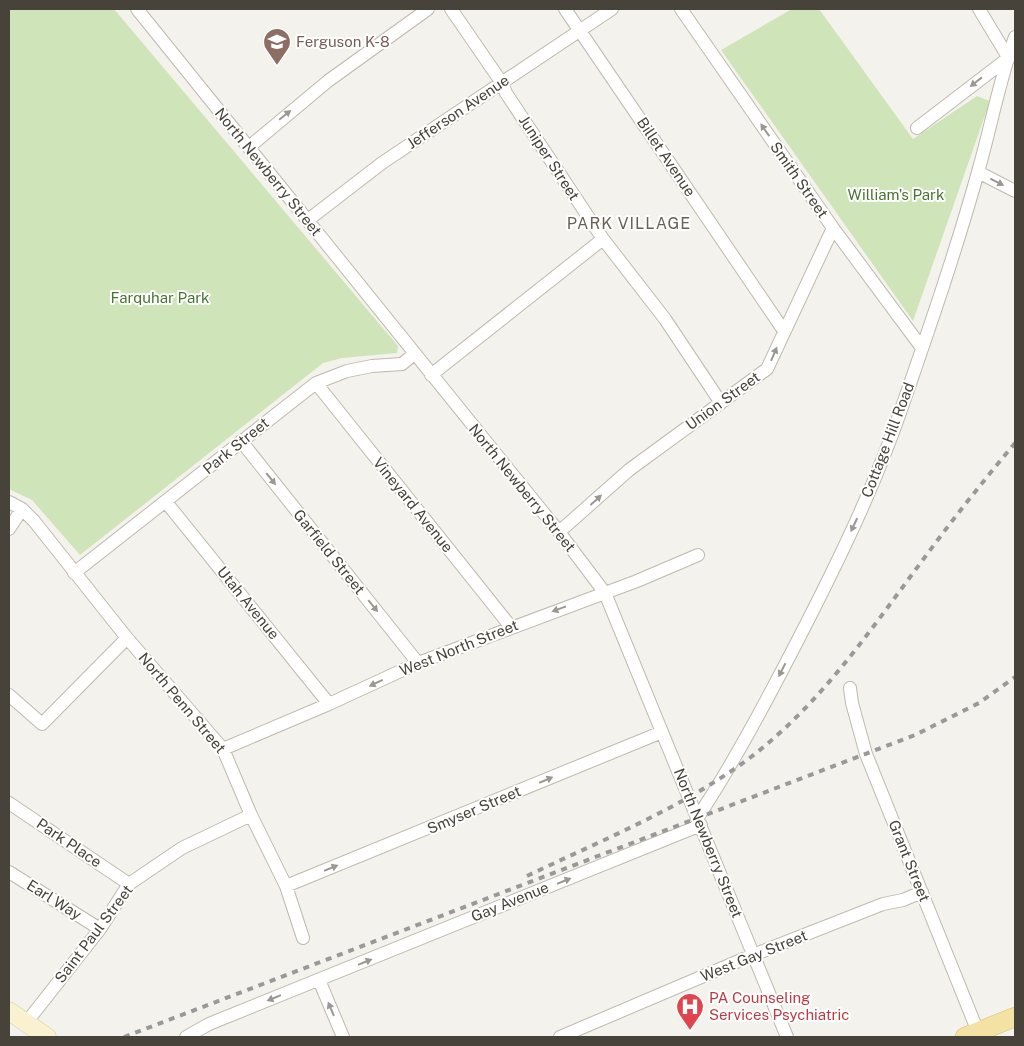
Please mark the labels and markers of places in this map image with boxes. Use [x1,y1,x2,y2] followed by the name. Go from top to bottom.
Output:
[262,27,292,66] school or university icon: Ferguson K-8
[296,33,390,50] place label: Ferguson K-8
[709,989,849,1023] place label: PA Counseling Services Psychiatric
[675,992,705,1031] hospital icon: PA Counseling Services Psychiatric

